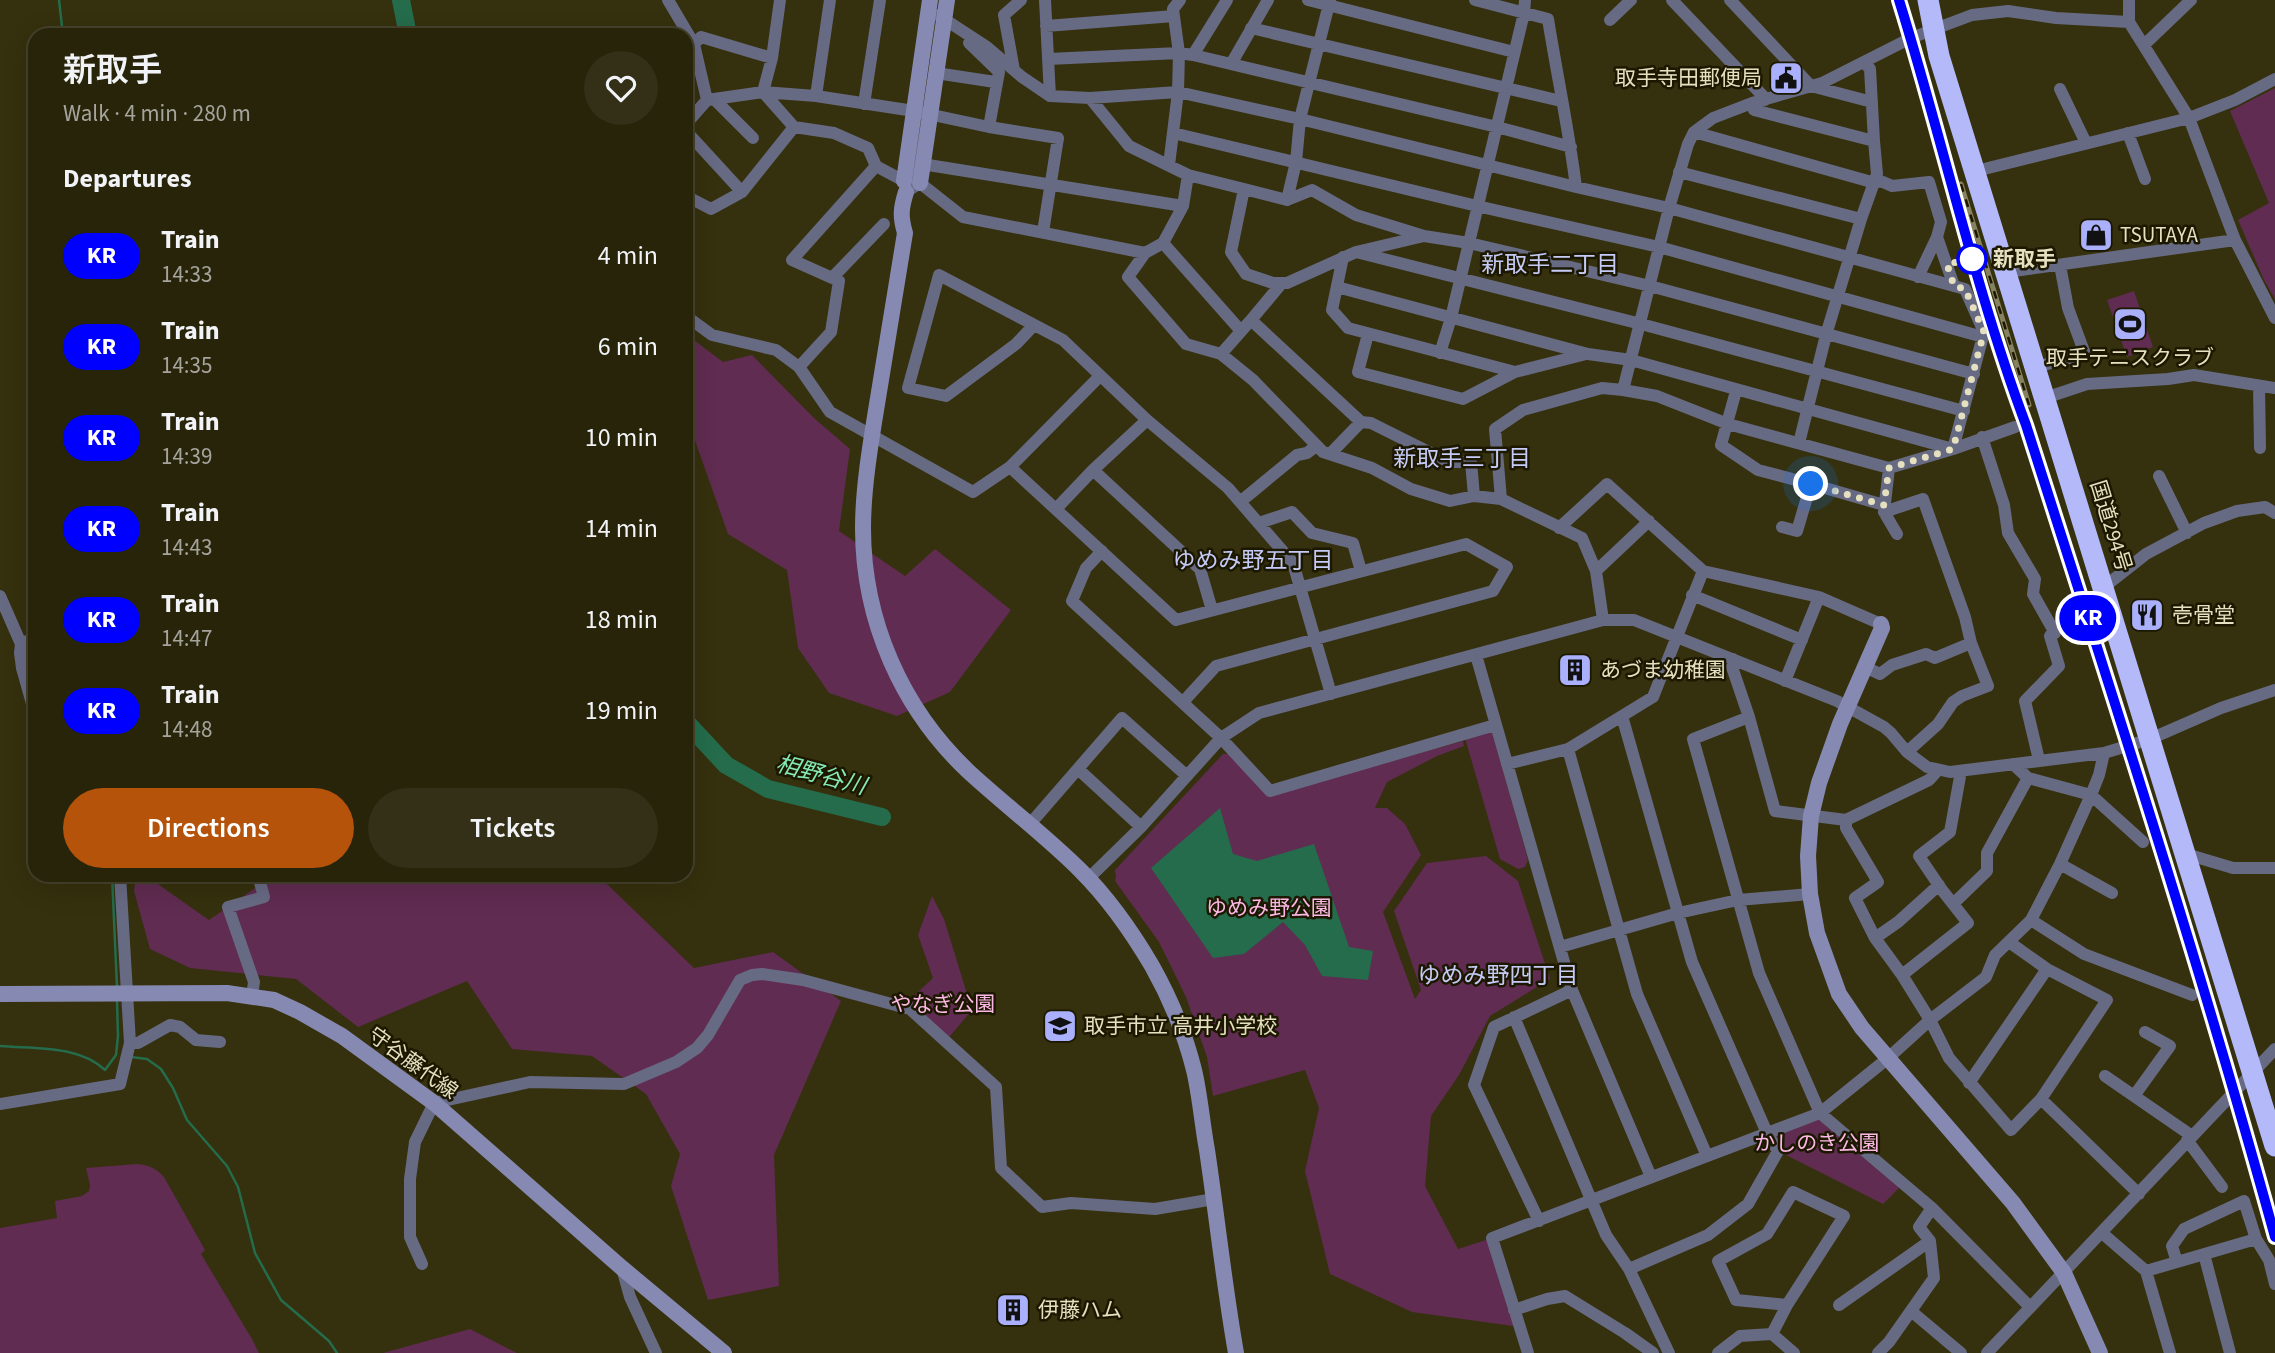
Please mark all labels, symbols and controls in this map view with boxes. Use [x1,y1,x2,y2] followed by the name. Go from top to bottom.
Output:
[63,47,162,94] text: 新取手
[584,51,658,125] button: heart
[1767,59,1805,97] public building icon: 取手寺田郵便局
[1615,63,1762,93] place label: 取手寺田郵便局
[63,97,251,130] text: Walk · 4 min · 280 m
[63,160,191,197] text: Departures
[2077,216,2115,254] shop icon: TSUTAYA
[2120,220,2198,250] place label: TSUTAYA
[161,221,220,258] text: Train
[598,237,658,274] text: 4 min
[87,238,116,273] text: KR
[1957,244,1987,274] marker: 新取手
[1993,244,2056,274] place label: 新取手
[1481,248,1619,281] district label: 新取手二丁目
[161,258,212,291] text: 14:33
[2111,305,2149,343] sports icon: 取手テニスクラブ
[161,312,220,349] text: Train
[598,328,658,365] text: 6 min
[87,329,116,364] text: KR
[2046,343,2214,373] place label: 取手テニスクラブ
[161,349,212,382] text: 14:35
[161,403,220,440] text: Train
[585,419,658,456] text: 10 min
[87,420,116,455] text: KR
[161,440,212,473] text: 14:39
[1393,442,1531,475] district label: 新取手三丁目
[1793,466,1828,501] your location
[2083,477,2139,575] street label: 国道294号
[161,494,220,531] text: Train
[585,510,658,547] text: 14 min
[87,511,116,546] text: KR
[161,531,212,564] text: 14:43
[1173,544,1334,577] district label: ゆめみ野五丁目
[161,585,220,622] text: Train
[2056,595,2120,641] line badge: KR
[2128,596,2166,634] restaurant icon: 壱骨堂
[2073,600,2103,635] text: KR
[2172,600,2235,630] place label: 壱骨堂
[585,601,658,638] text: 18 min
[87,602,116,637] text: KR
[161,622,212,655] text: 14:47
[1556,651,1594,689] building icon: あづま幼稚園
[1600,655,1726,685] place label: あづま幼稚園
[161,676,220,713] text: Train
[585,692,658,729] text: 19 min
[87,693,116,728] text: KR
[161,713,212,746] text: 14:48
[772,747,873,804] water label: 相野谷川
[63,788,354,868] button: Directions
[368,788,658,868] button: Tickets
[1206,893,1332,923] park label: ゆめみ野公園
[1418,959,1579,992] district label: ゆめみ野四丁目
[891,989,996,1019] park label: やなぎ公園
[1041,1007,1079,1045] school or university icon: 取手市立 高井小学校
[1084,1011,1277,1041] place label: 取手市立 高井小学校
[362,1020,464,1106] street label: 守谷藤代線
[1754,1128,1880,1158] park label: かしのき公園
[994,1291,1032,1329] building icon: 伊藤ハム
[1038,1295,1122,1325] place label: 伊藤ハム

